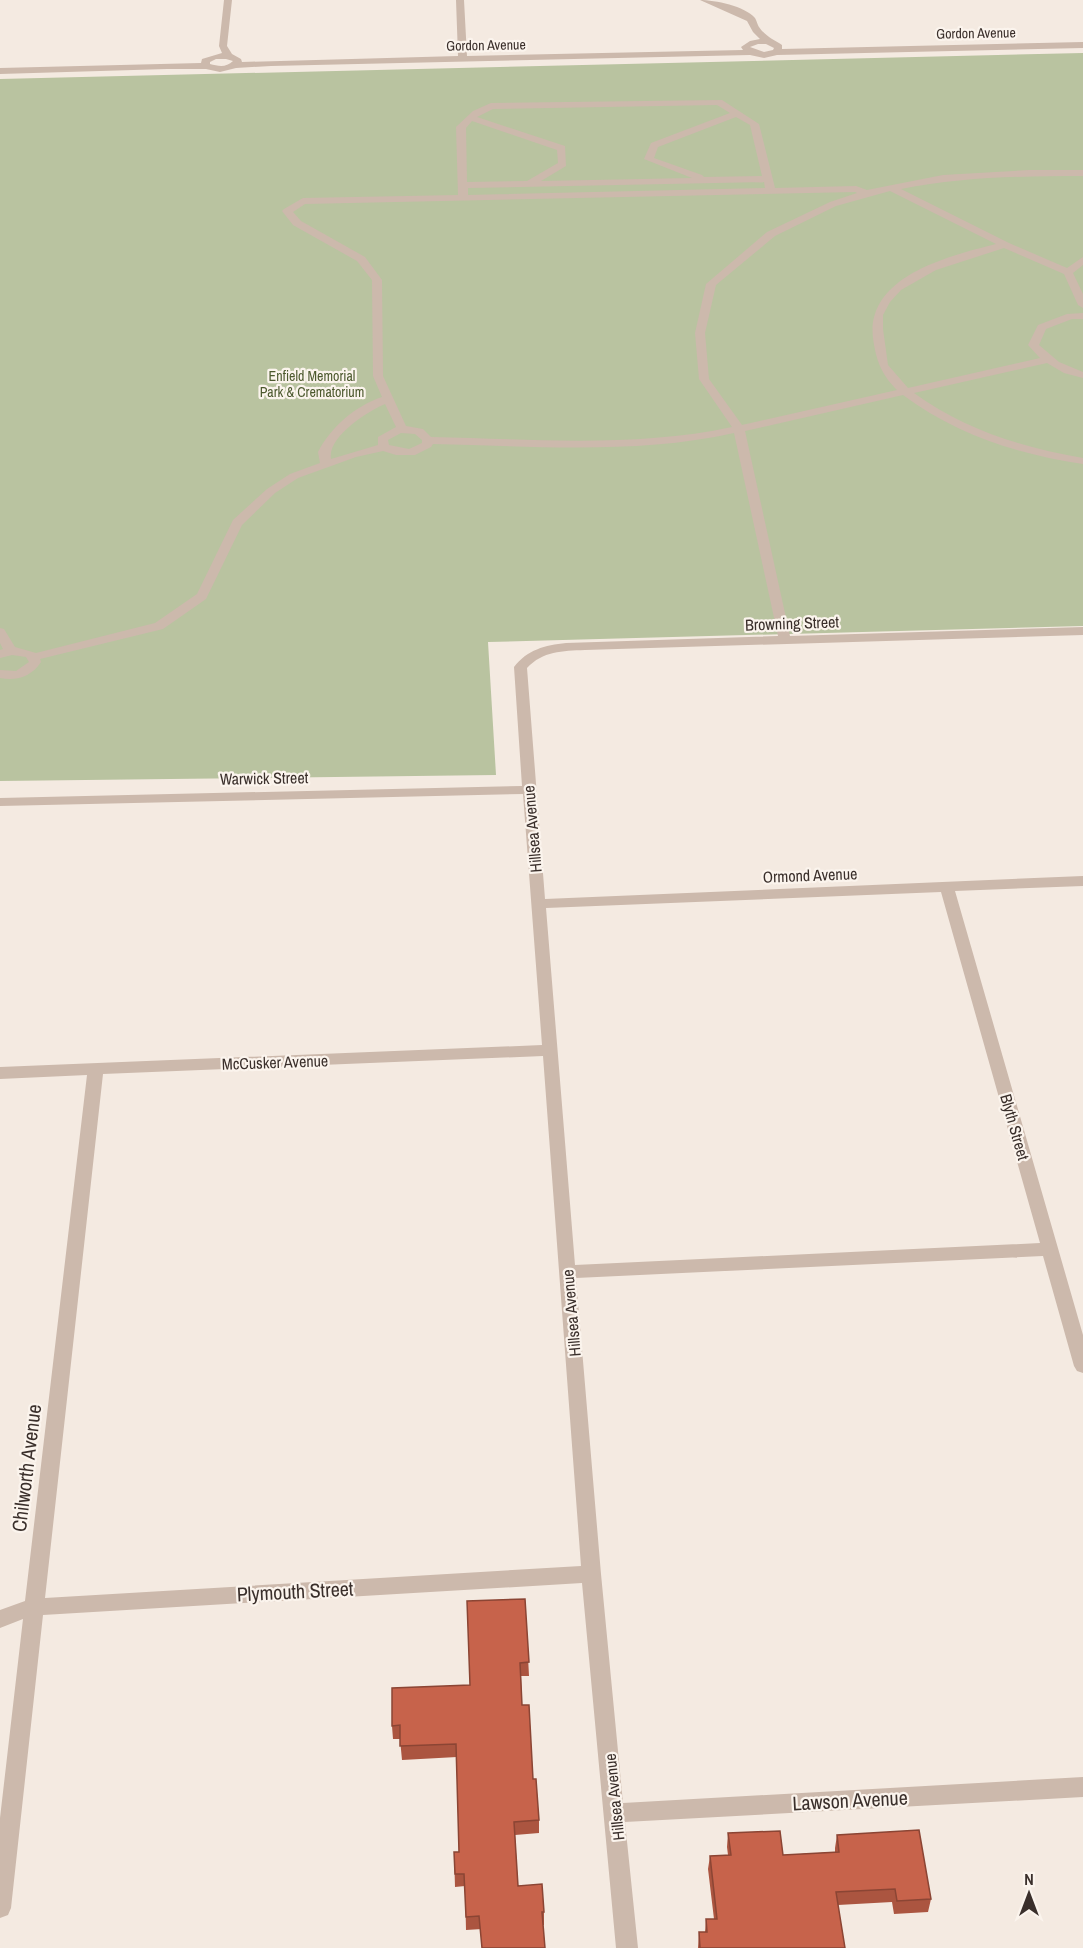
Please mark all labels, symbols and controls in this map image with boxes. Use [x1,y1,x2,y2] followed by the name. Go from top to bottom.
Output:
[936,23,1016,43] street label: Gordon Avenue
[446,35,526,55] street label: Gordon Avenue
[260,367,364,401] park label: Enfield Memorial Park & Crematorium
[745,610,840,636] street label: Browning Street
[220,766,309,790] street label: Warwick Street
[517,785,547,873] street label: Hillsea Avenue
[762,862,858,888] street label: Ormond Avenue
[222,1049,328,1075] street label: McCusker Avenue
[995,1091,1035,1163] street label: Blyth Street
[556,1269,586,1357] street label: Hillsea Avenue
[5,1403,47,1533] street label: Chilworth Avenue
[236,1574,354,1608] street label: Plymouth Street
[598,1752,630,1842] street label: Hillsea Avenue
[792,1783,908,1817] street label: Lawson Avenue
[999,1864,1059,1924] north arrow
[1024,1868,1034,1890] text: N

